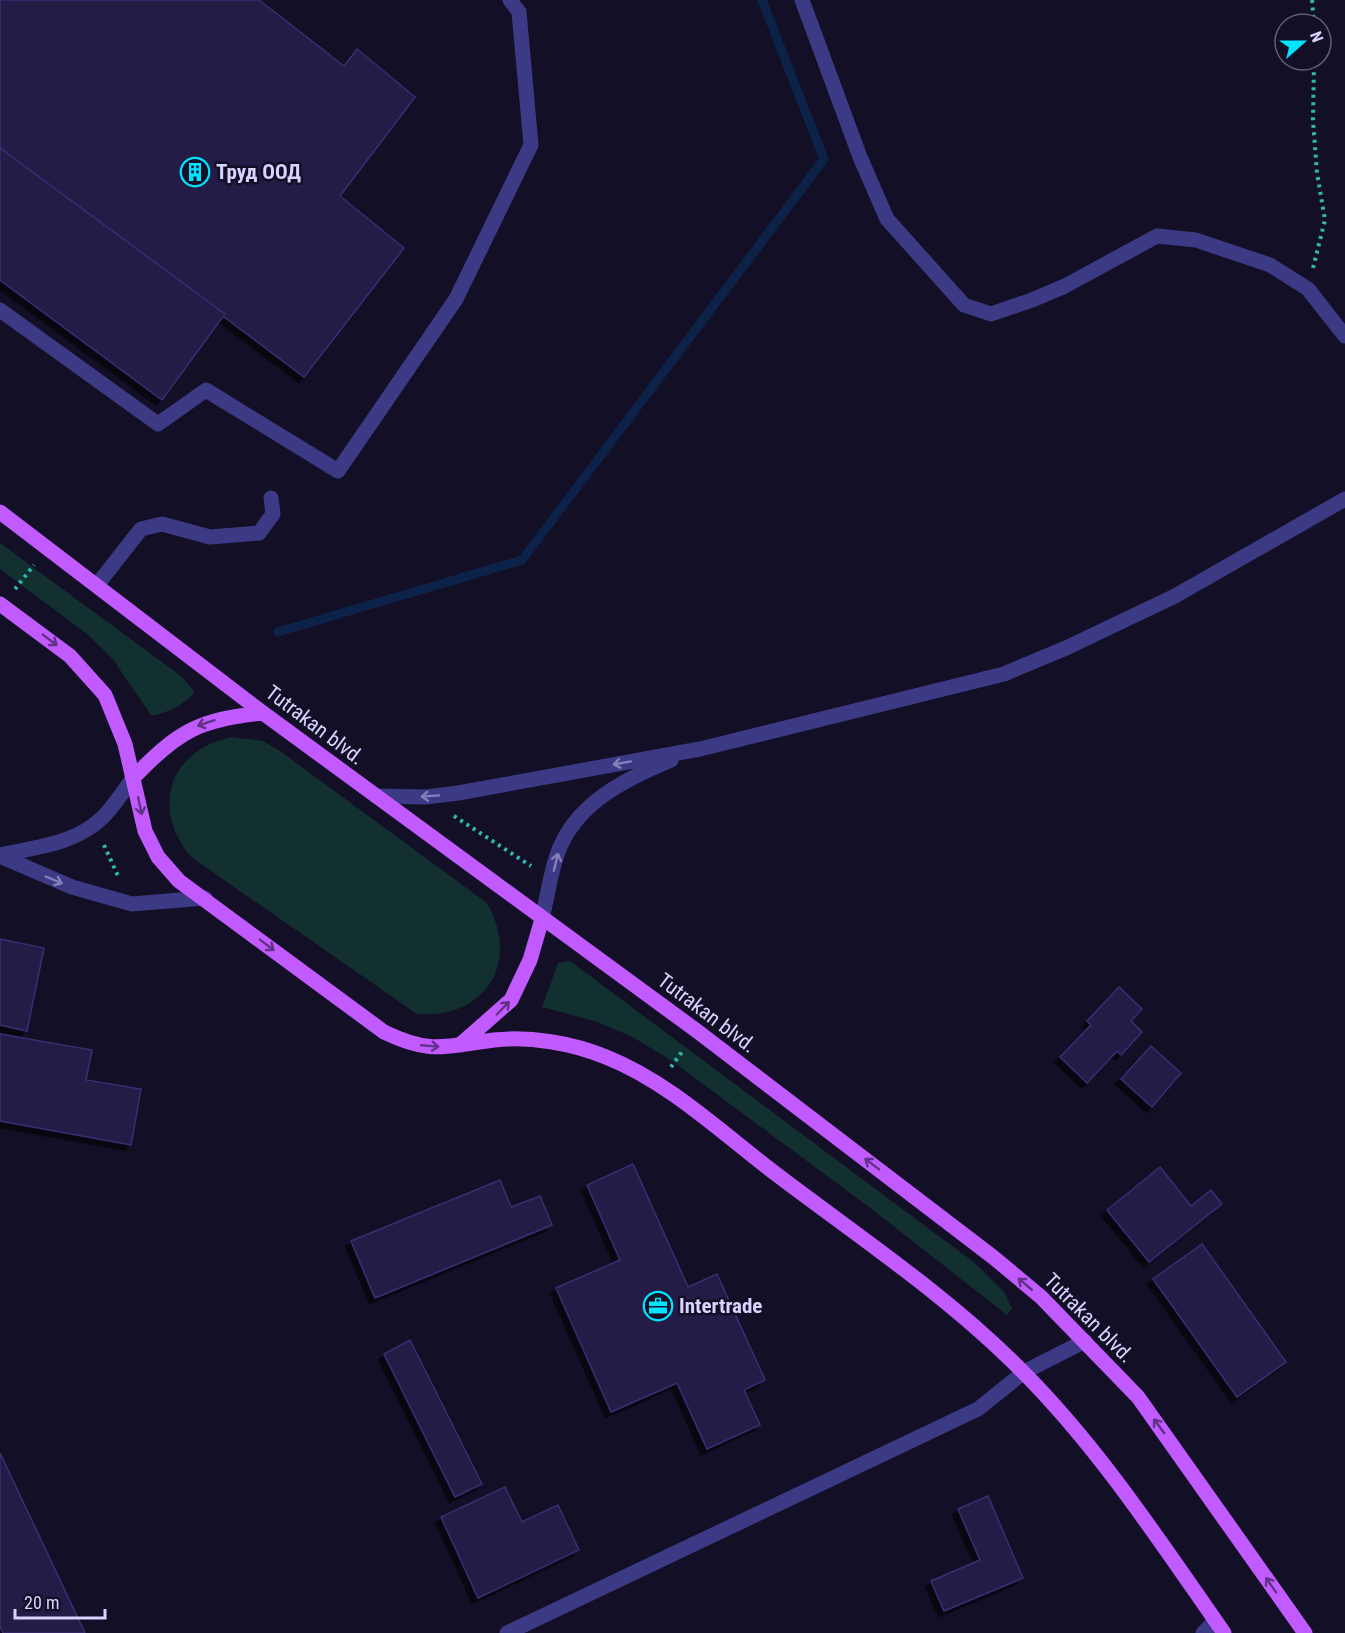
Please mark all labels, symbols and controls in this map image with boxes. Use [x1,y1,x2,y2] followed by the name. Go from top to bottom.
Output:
[1273,12,1333,72] north arrow
[1306,29,1327,45] text: N
[179,156,211,188] building icon: Труд ООД
[216,160,301,184] place label: Труд ООД
[41,634,57,646] one-way arrow
[261,680,369,770] street label: Tutrakan blvd.
[197,719,216,730] one-way arrow
[613,758,632,769] one-way arrow
[421,791,440,802] one-way arrow
[134,796,146,815] one-way arrow
[550,853,562,872] one-way arrow
[44,874,62,886] one-way arrow
[258,938,274,951] one-way arrow
[653,968,761,1058] street label: Tutrakan blvd.
[496,1000,511,1015] one-way arrow
[420,1041,439,1052] one-way arrow
[864,1158,880,1171] one-way arrow
[1039,1268,1139,1368] street label: Tutrakan blvd.
[1018,1277,1033,1291] one-way arrow
[642,1290,674,1322] office icon: Intertrade
[679,1294,762,1318] place label: Intertrade
[1152,1418,1165,1434] one-way arrow
[1265,1577,1277,1594] one-way arrow
[15,1582,105,1620] scale bar
[24,1592,59,1613] text: 20 m

